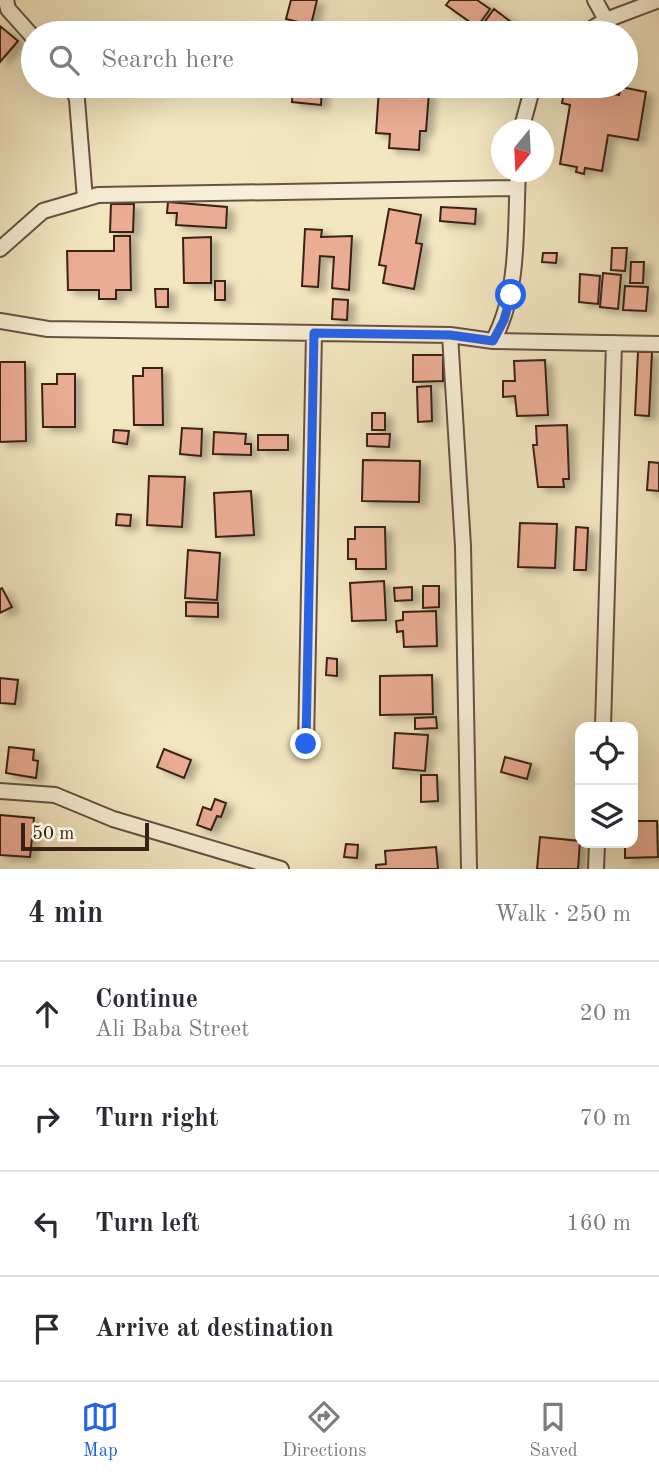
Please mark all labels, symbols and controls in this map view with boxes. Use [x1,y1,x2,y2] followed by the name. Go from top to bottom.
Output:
[21,21,638,98] search box
[45,41,83,79] icon: search
[101,47,234,73] text: Search here
[491,119,554,182] north arrow
[495,279,526,310] route start
[575,722,638,848] map controls
[575,722,638,785] button: locate
[290,728,321,759] route end
[575,785,638,848] button: layers
[21,820,149,852] scale bar
[32,825,74,844] text: 50 m
[28,899,103,929] text: 4 min
[495,903,631,926] text: Walk · 250 m
[95,987,198,1013] text: Continue
[28,995,66,1033] icon: ahead
[580,1002,631,1025] text: 20 m
[95,1018,249,1041] text: Ali Baba Street
[28,1100,66,1138] icon: right
[95,1106,218,1132] text: Turn right
[580,1107,631,1130] text: 70 m
[28,1205,66,1243] icon: left
[95,1211,200,1237] text: Turn left
[566,1212,631,1235] text: 160 m
[28,1310,66,1348] icon: arrive
[95,1316,334,1342] text: Arrive at destination
[81,1398,119,1463] tab: Map
[282,1398,367,1463] tab: Directions
[529,1398,578,1463] tab: Saved

